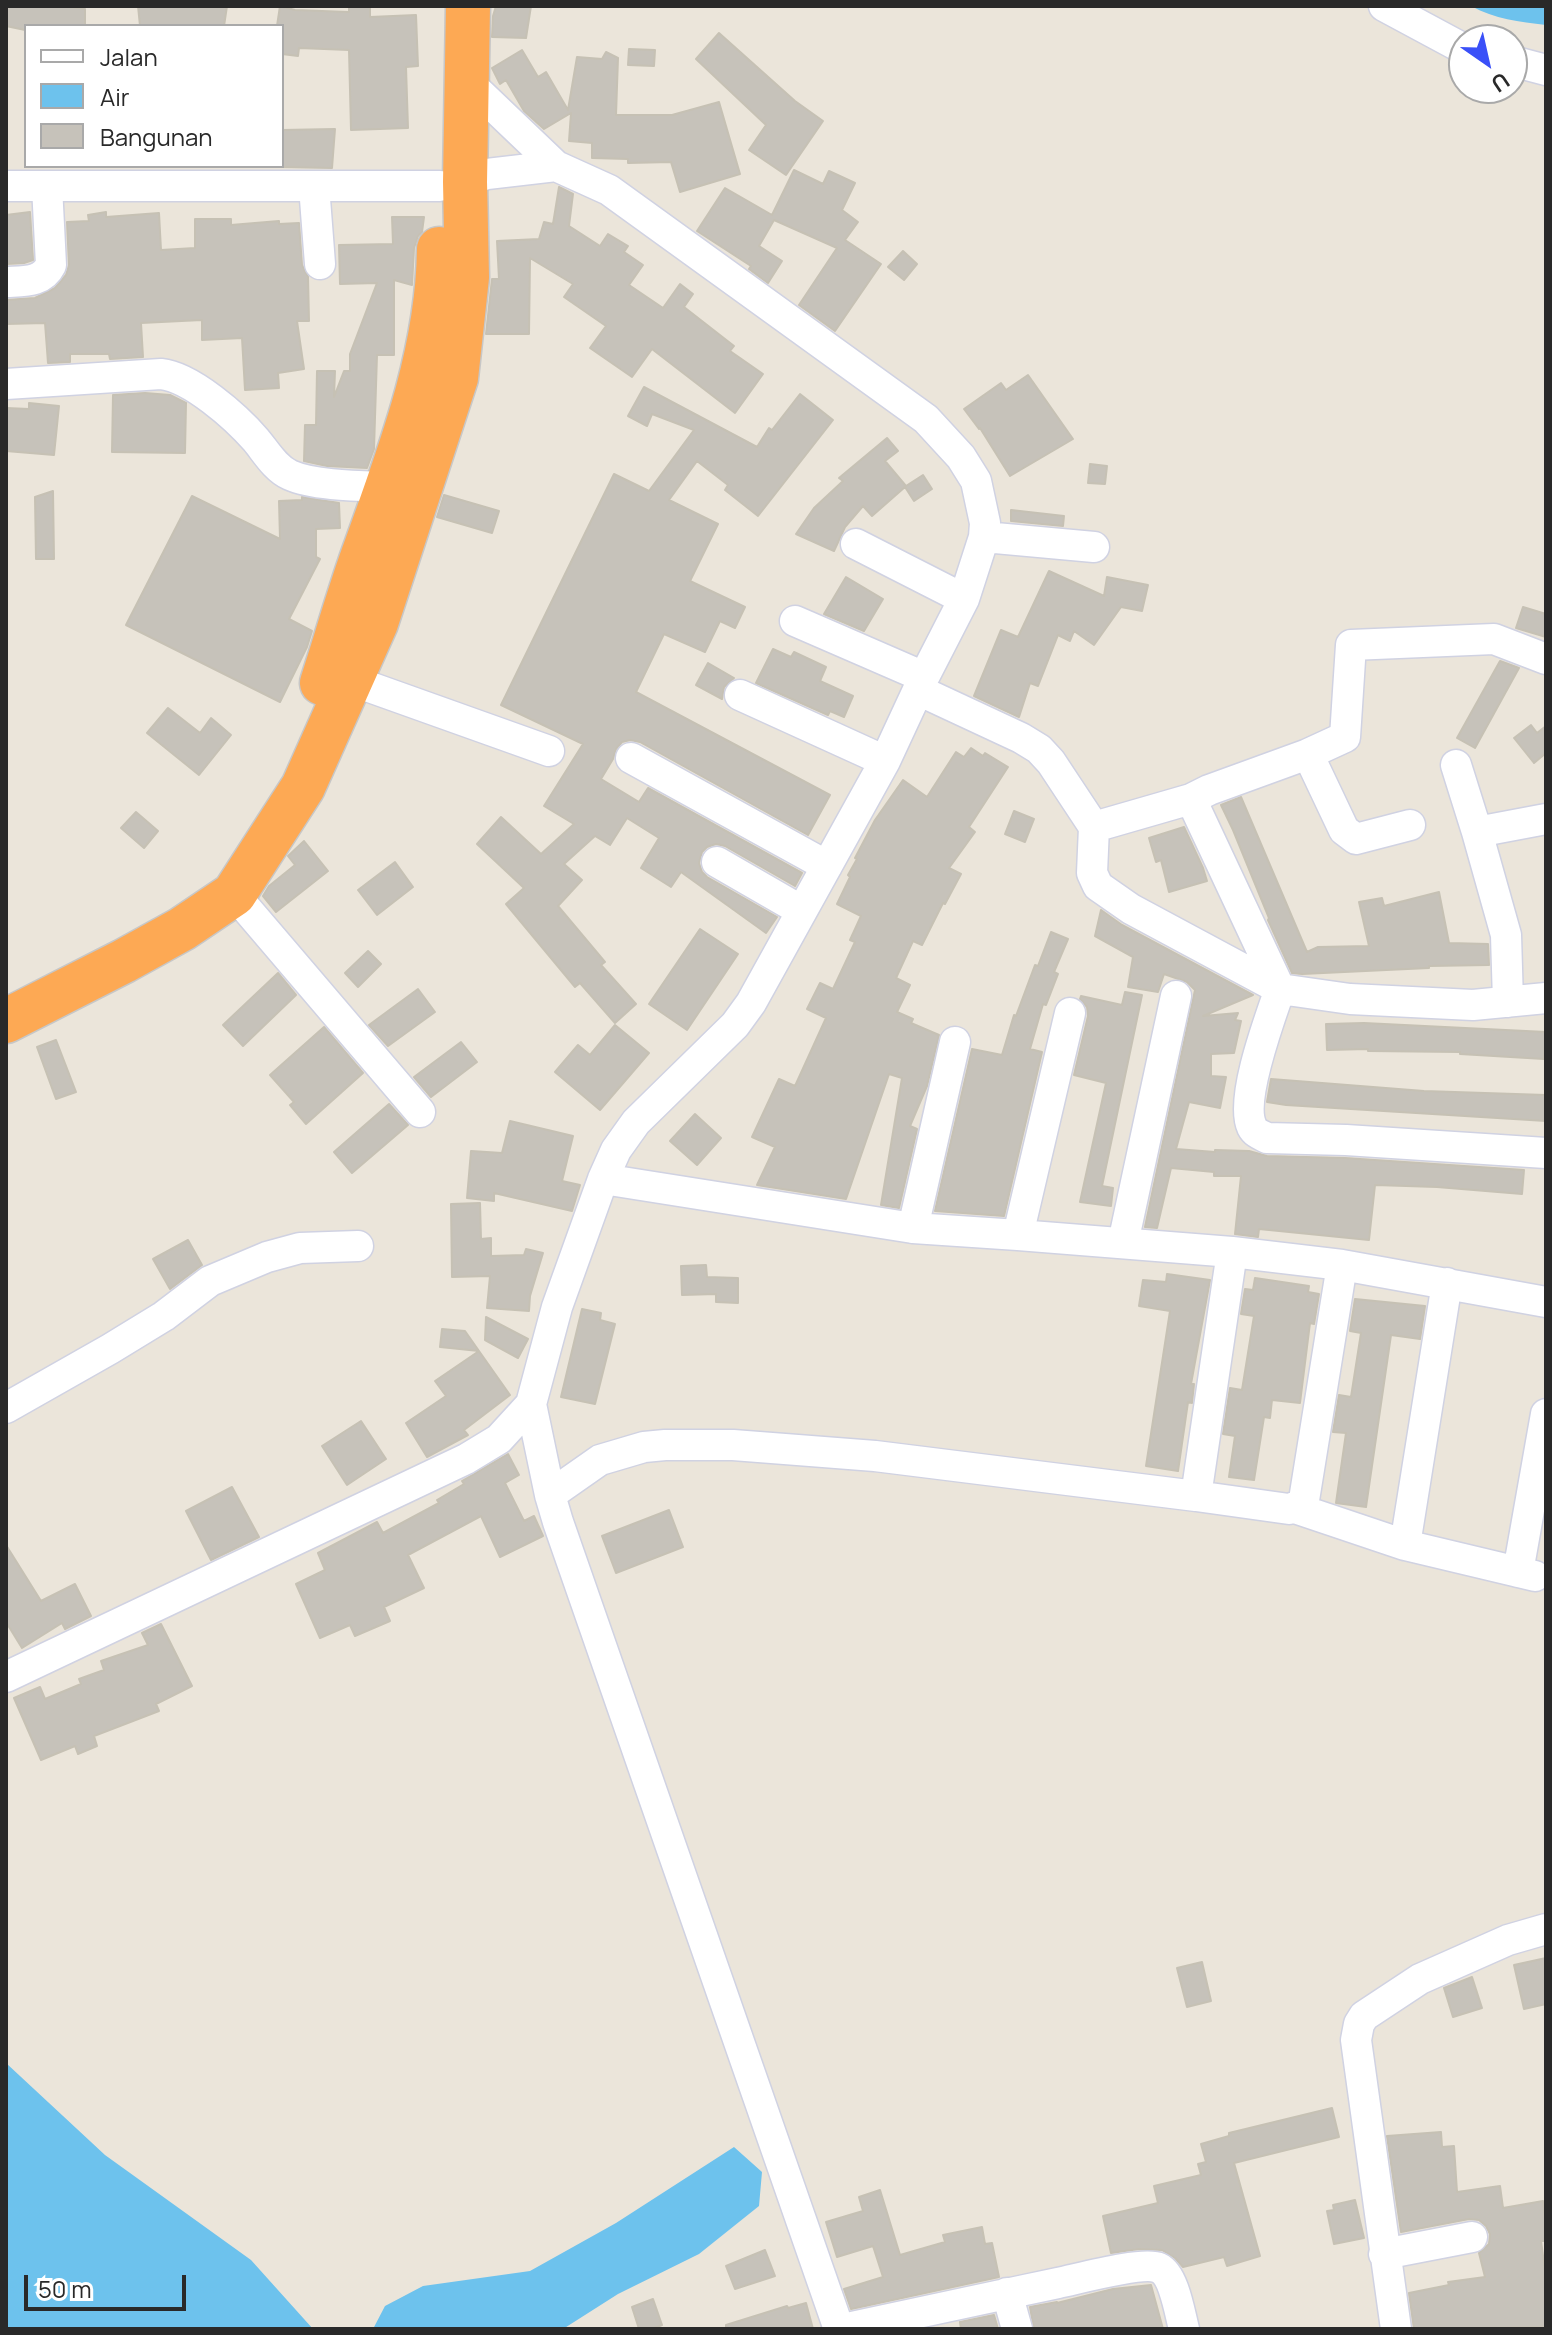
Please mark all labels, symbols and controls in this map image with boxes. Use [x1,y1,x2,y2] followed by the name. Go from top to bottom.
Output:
[24,24,284,168] legend
[1448,24,1528,104] north arrow
[100,40,158,73] text: Jalan
[1485,65,1515,99] text: U
[100,80,129,113] text: Air
[100,120,213,153] text: Bangunan
[28,2259,190,2309] scale bar
[38,2272,92,2305] text: 50 m

